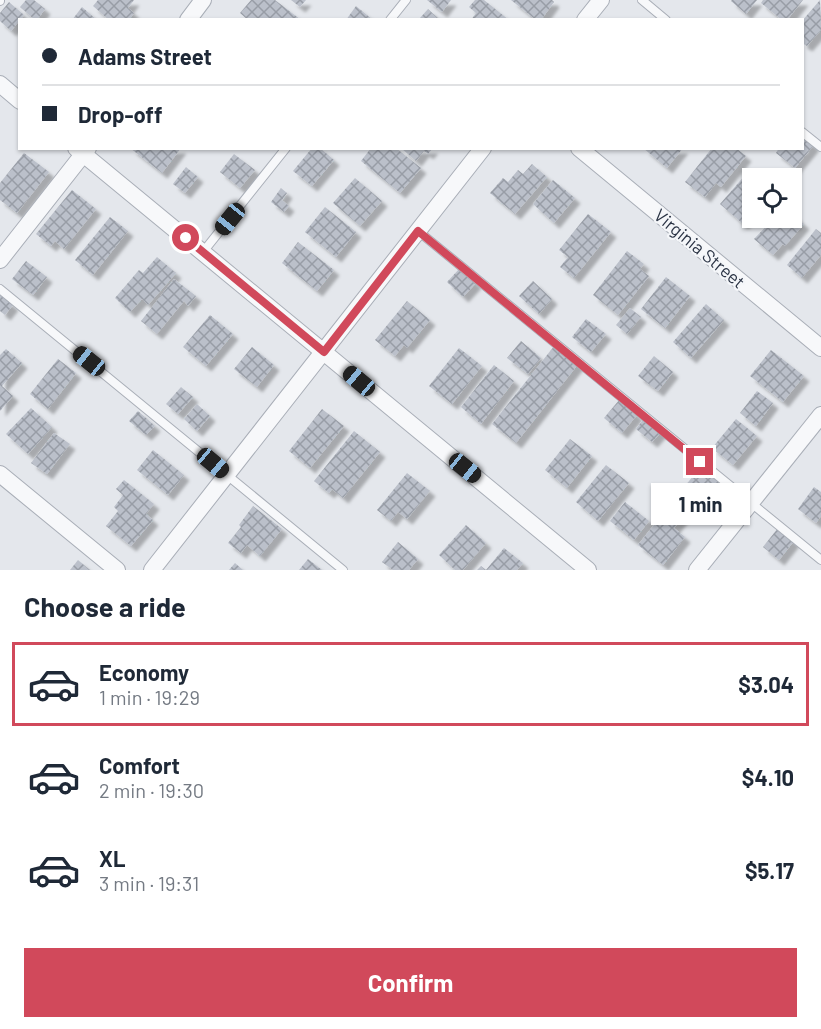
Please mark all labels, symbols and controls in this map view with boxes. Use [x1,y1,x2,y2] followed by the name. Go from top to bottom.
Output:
[78,43,212,69] text: Adams Street
[78,101,162,127] text: Drop-off
[742,168,802,228] map controls
[742,168,802,228] button: locate
[212,199,248,239] car
[650,204,750,292] street label: Virginia Street
[172,224,199,251] route start
[69,343,109,379] car
[339,363,379,399] car
[193,445,233,481] car
[686,448,713,475] route end
[445,450,485,486] car
[650,483,750,525] callout: 1 min
[679,492,722,516] text: 1 min
[24,590,186,622] text: Choose a ride
[27,657,81,711] icon: car
[99,659,189,685] text: Economy
[738,671,794,697] text: $3.04
[99,685,200,709] text: 1 min · 19:29
[27,750,81,804] icon: car
[99,752,180,778] text: Comfort
[742,764,794,790] text: $4.10
[99,778,204,802] text: 2 min · 19:30
[27,843,81,897] icon: car
[99,845,125,871] text: XL
[745,857,794,883] text: $5.17
[99,871,199,895] text: 3 min · 19:31
[24,948,797,1017] button: Confirm

